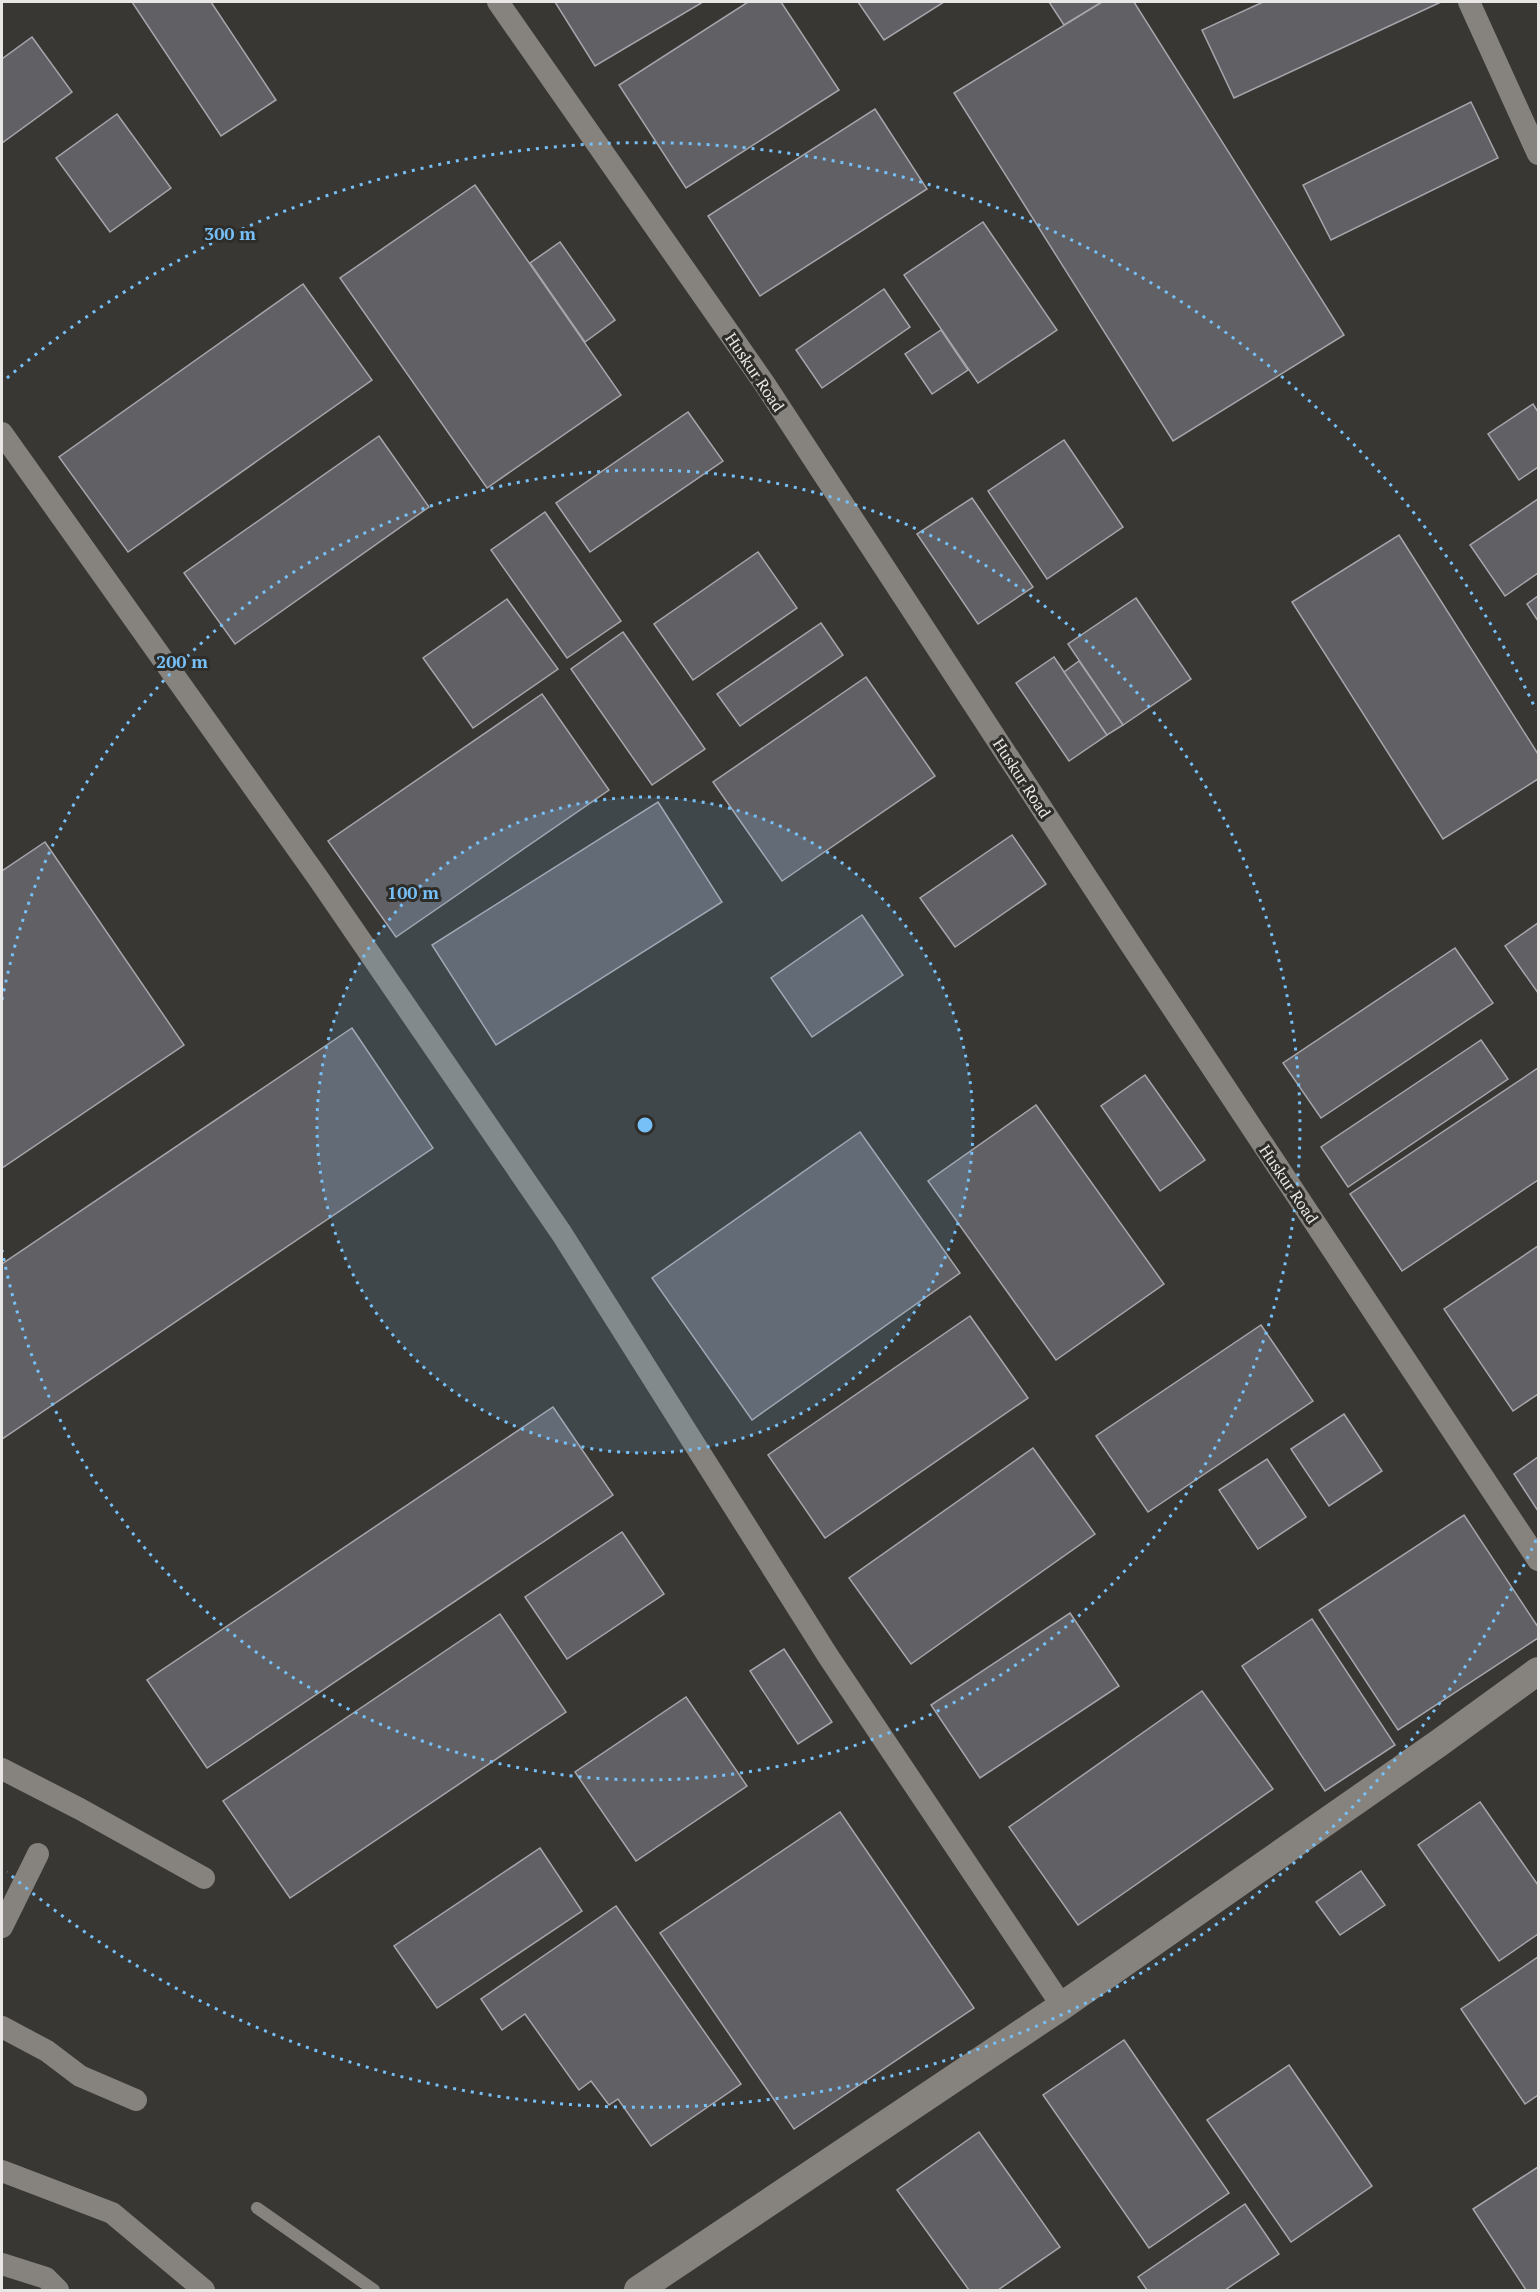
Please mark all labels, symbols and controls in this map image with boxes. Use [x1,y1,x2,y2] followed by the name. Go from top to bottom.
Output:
[204,221,256,245] text: 300 m
[720,328,790,416] street label: Huskur Road
[156,649,208,673] text: 200 m
[988,734,1056,822] street label: Huskur Road
[387,880,439,904] text: 100 m
[635,1115,655,1135] centre of rings
[1254,1140,1324,1228] street label: Huskur Road

